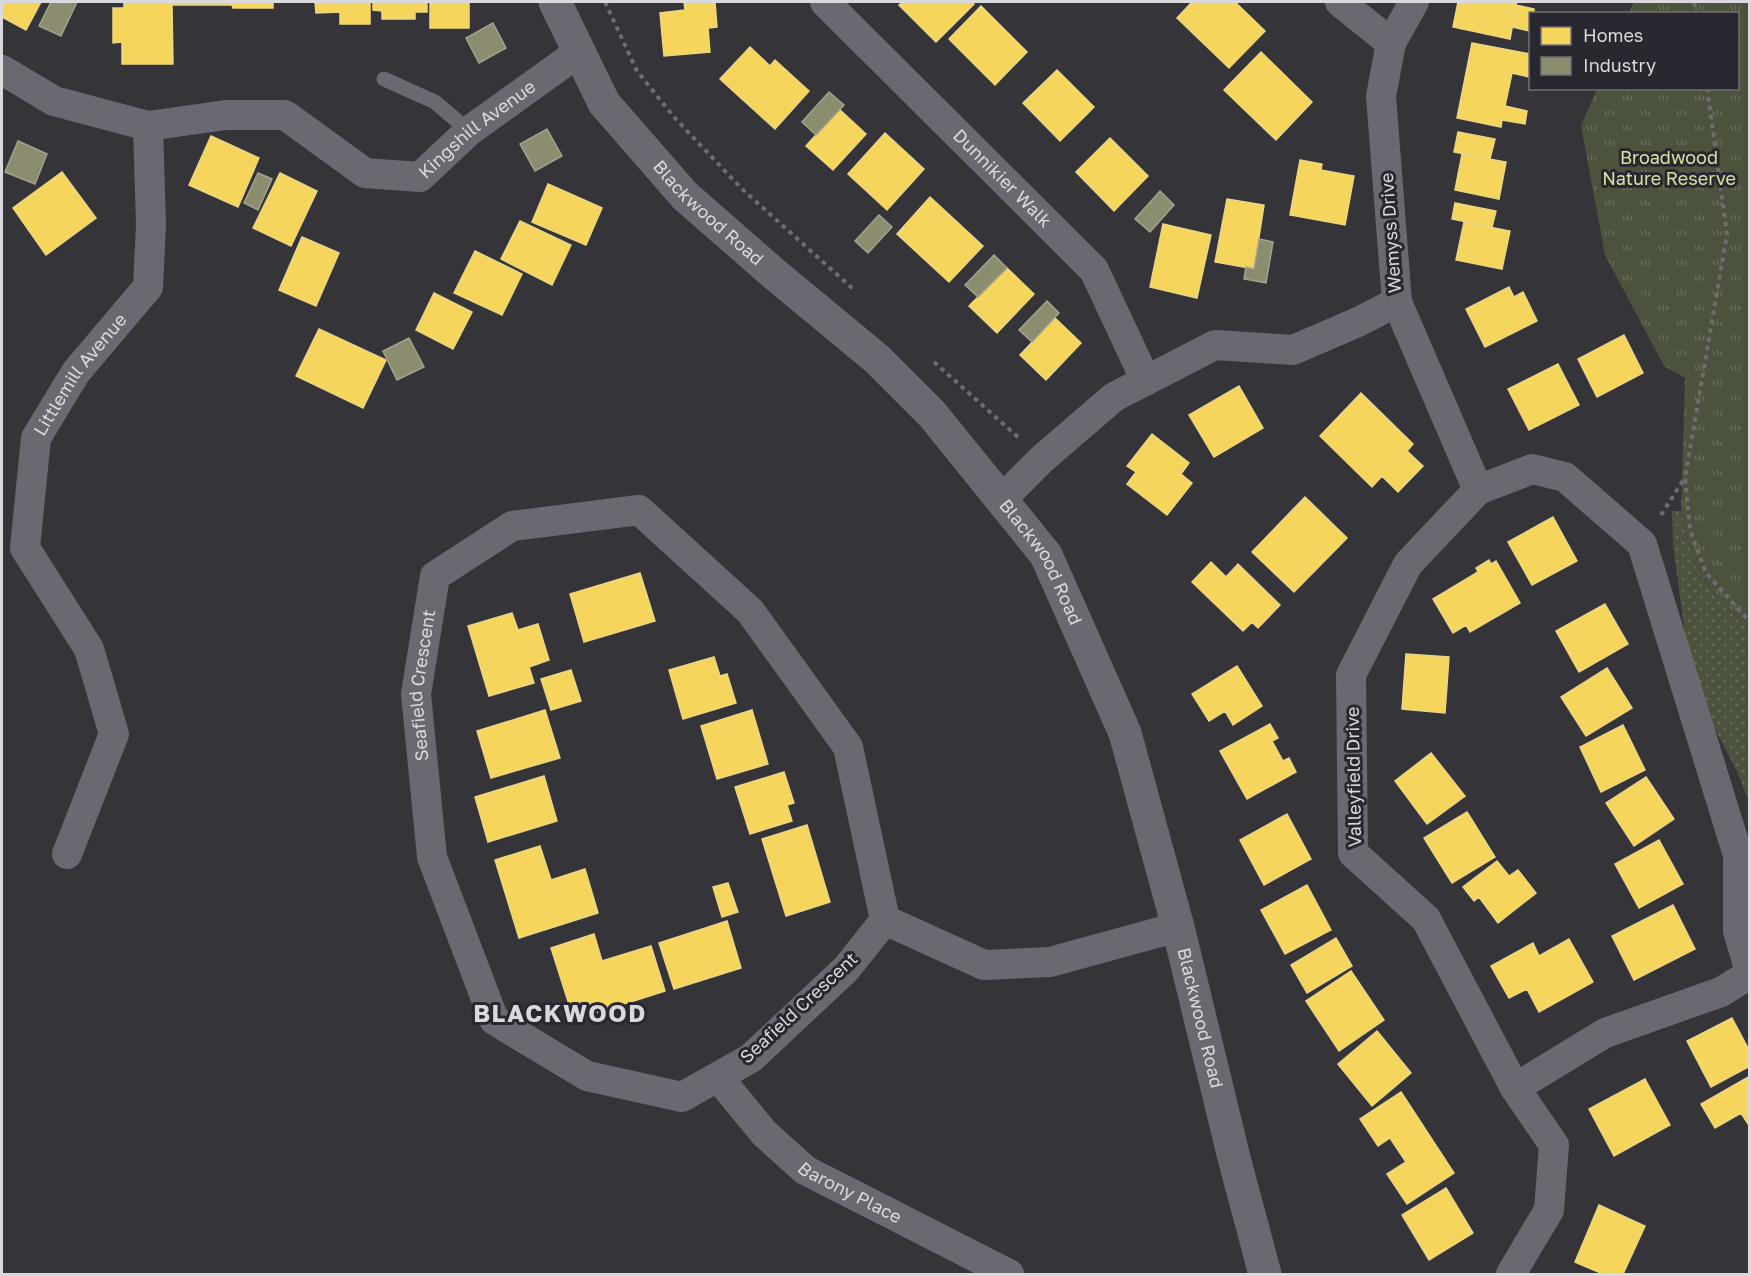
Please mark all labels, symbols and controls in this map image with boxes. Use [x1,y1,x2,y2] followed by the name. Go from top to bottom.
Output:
[1529,12,1739,90] legend
[1583,24,1643,46] text: Homes
[1583,54,1656,76] text: Industry
[413,75,539,183] street label: Kingshill Avenue
[949,124,1057,231] street label: Dunnikier Walk
[1602,146,1736,189] park label: Broadwood Nature Reserve
[649,155,768,270] street label: Blackwood Road
[1375,172,1405,294] street label: Wemyss Drive
[28,308,131,439] street label: Littlemill Avenue
[995,494,1088,628] street label: Blackwood Road
[404,608,439,762] street label: Seafield Crescent
[1341,707,1365,848] street label: Valleyfield Drive
[1173,945,1229,1090] street label: Blackwood Road
[735,947,862,1067] street label: Seafield Crescent
[473,998,647,1027] district label: BLACKWOOD
[794,1157,906,1227] street label: Barony Place

